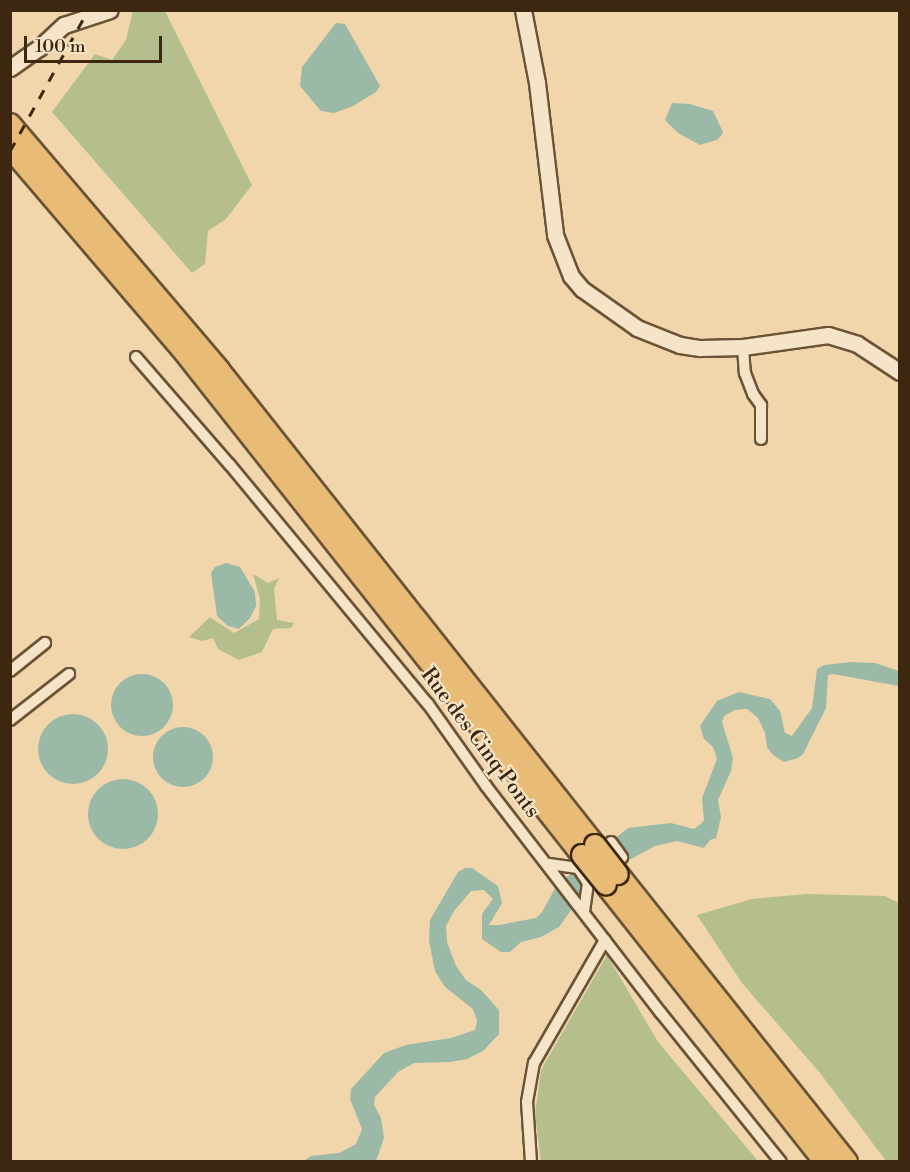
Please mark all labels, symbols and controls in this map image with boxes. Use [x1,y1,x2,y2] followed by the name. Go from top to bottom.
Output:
[27,24,165,62] scale bar
[35,35,86,58] text: 100 m
[415,663,545,823] street label: Rue des Cinq Ponts

